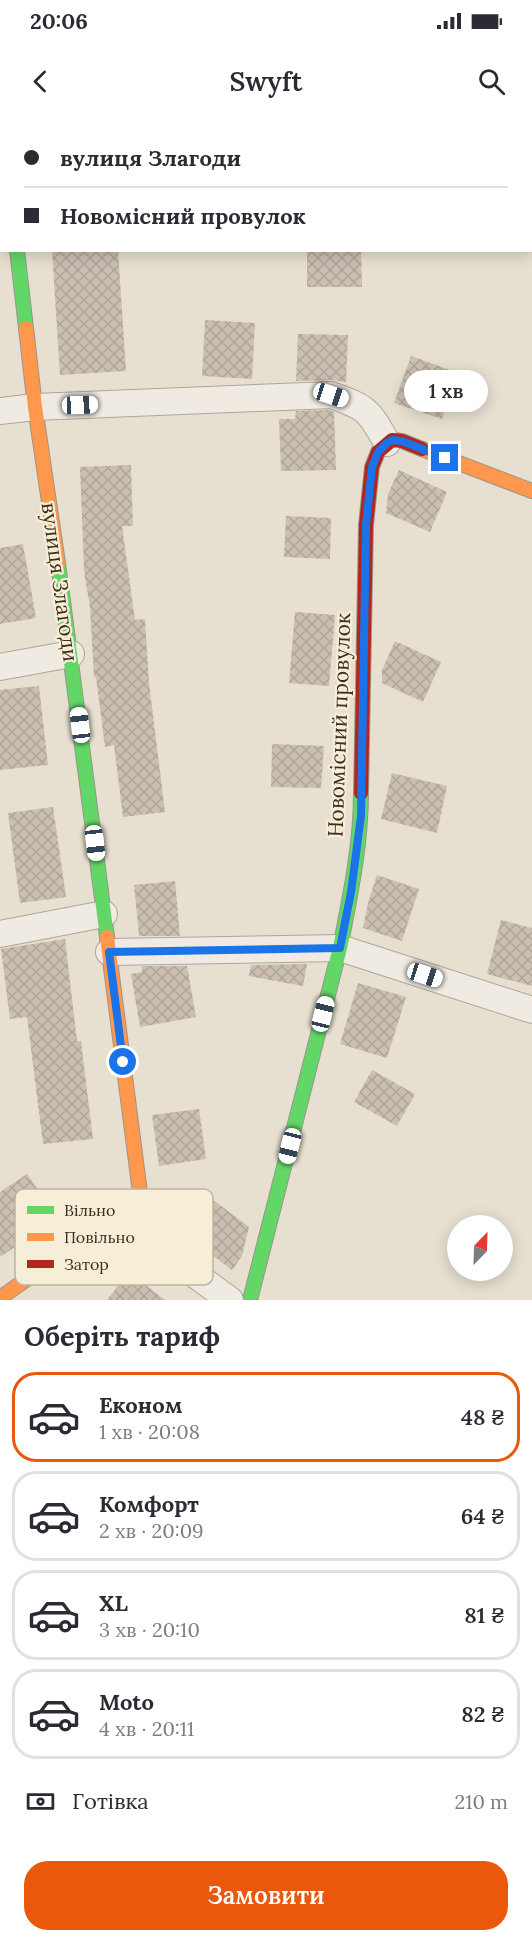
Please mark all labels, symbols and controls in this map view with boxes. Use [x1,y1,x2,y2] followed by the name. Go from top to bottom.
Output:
[30,7,88,35] text: 20:06
[230,64,302,98] text: Swyft
[24,65,57,98] icon: back
[475,65,508,98] icon: search
[60,144,241,172] text: вулиця Злагоди
[60,202,306,230] text: Новомісний провулок
[403,371,487,413] callout: 1 хв
[428,378,464,403] text: 1 хв
[311,381,351,409] car
[62,395,98,415] car
[431,444,458,471] route end
[35,501,85,663] street label: вулиця Злагоди
[322,612,356,838] street label: Новомісний провулок
[69,706,91,744] car
[84,824,106,862] car
[405,961,445,989] car
[310,994,336,1034] car
[109,1048,136,1075] route start
[277,1126,303,1166] car
[15,1189,213,1285] legend
[64,1200,115,1220] text: Вільно
[447,1215,513,1281] north arrow
[447,1215,513,1281] map controls
[64,1227,135,1247] text: Повільно
[64,1254,109,1274] text: Затор
[24,1319,220,1353] text: Оберіть тариф
[27,1390,81,1444] icon: car
[99,1391,182,1419] text: Економ
[461,1403,505,1431] text: 48 ₴
[99,1419,200,1444] text: 1 хв · 20:08
[27,1489,81,1543] icon: car
[99,1490,199,1518] text: Комфорт
[461,1502,505,1530] text: 64 ₴
[99,1518,204,1543] text: 2 хв · 20:09
[27,1588,81,1642] icon: car
[99,1589,128,1617] text: XL
[464,1601,505,1629] text: 81 ₴
[99,1617,200,1642] text: 3 хв · 20:10
[27,1687,81,1741] icon: car
[99,1688,154,1716] text: Moto
[461,1700,505,1728] text: 82 ₴
[99,1716,194,1741] text: 4 хв · 20:11
[24,1785,57,1818] icon: cash
[72,1787,149,1815] text: Готівка
[454,1789,508,1814] text: 210 m
[24,1861,508,1930] button: Замовити

